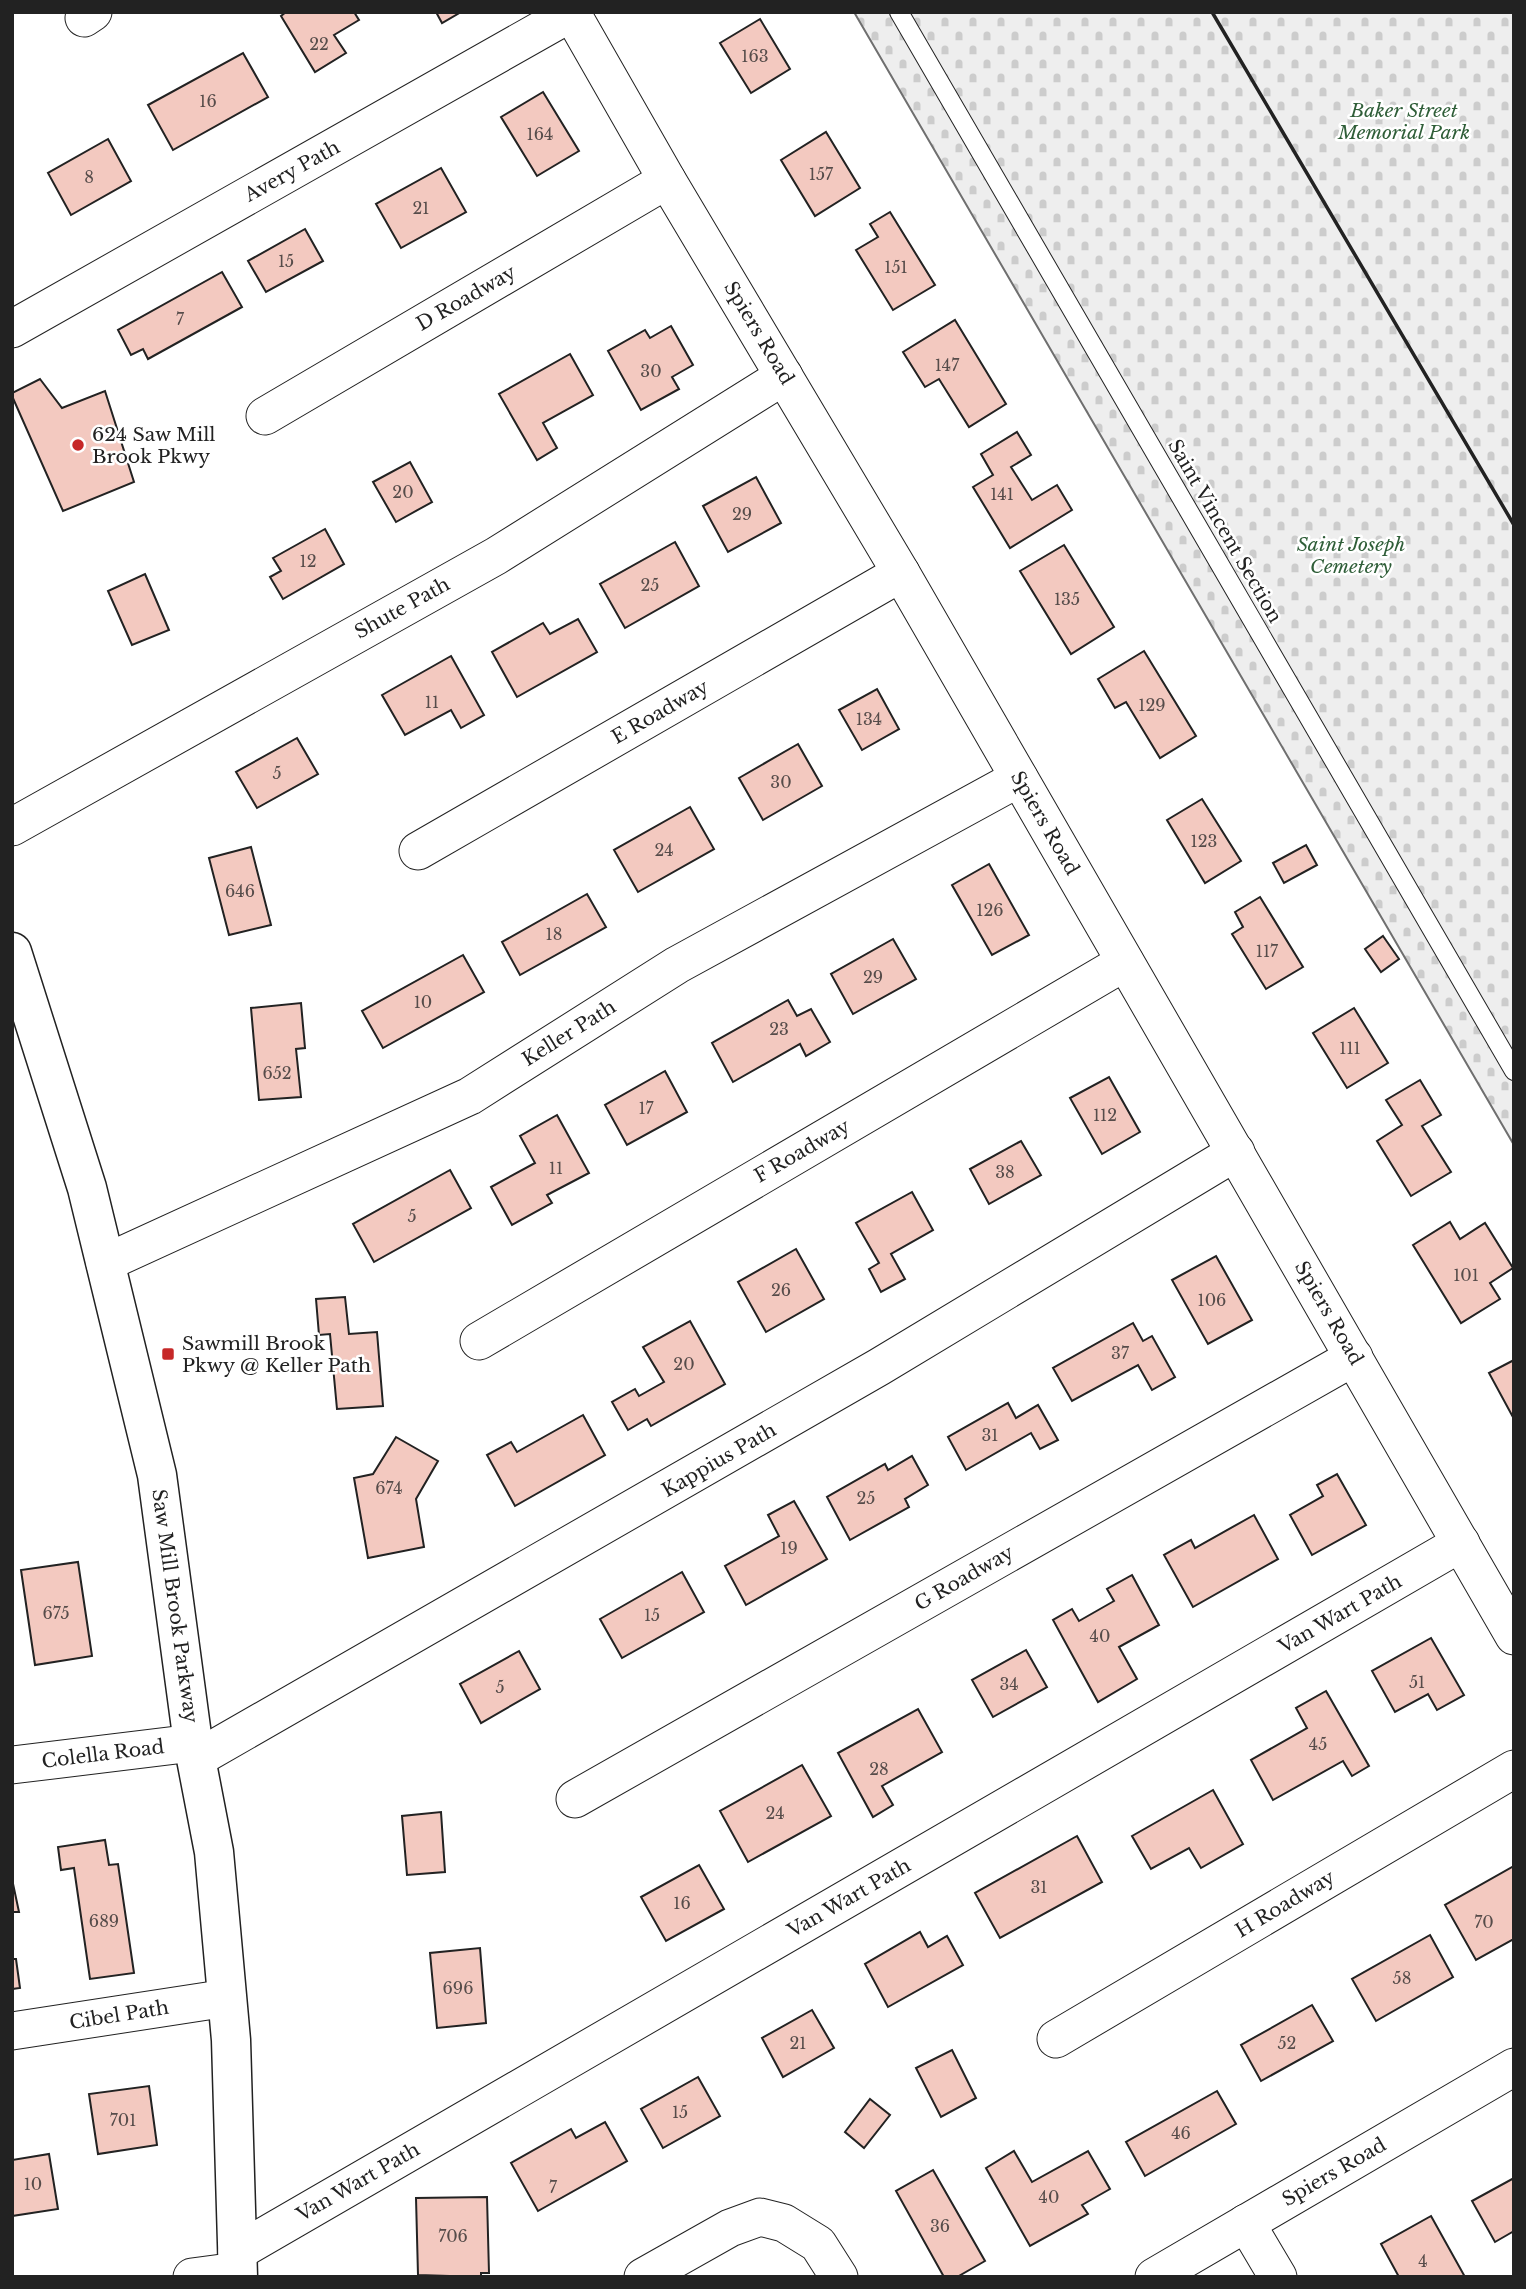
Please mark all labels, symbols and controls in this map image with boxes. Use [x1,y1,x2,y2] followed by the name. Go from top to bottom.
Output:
[309,34,329,54] house number: 22
[741,46,769,66] house number: 163
[199,91,217,111] house number: 16
[1337,99,1470,144] park label: Baker Street Memorial Park
[527,124,553,144] house number: 164
[239,135,344,207] street label: Avery Path
[809,164,834,184] house number: 157
[84,167,94,187] house number: 8
[413,198,430,218] house number: 21
[278,251,294,271] house number: 15
[884,257,908,277] house number: 151
[412,260,520,336] street label: D Roadway
[719,277,799,389] street label: Spiers Road
[176,309,185,329] house number: 7
[935,355,960,375] house number: 147
[640,361,662,381] house number: 30
[92,423,216,468] place label: 624 Saw Mill Brook Pkwy
[1163,435,1287,627] street label: Saint Vincent Section
[70,437,86,453] marker: 624 Saw Mill Brook Pkwy
[392,482,414,502] house number: 20
[990,484,1014,504] house number: 141
[732,504,752,524] house number: 29
[1297,533,1406,578] park label: Saint Joseph Cemetery
[300,551,317,571] house number: 12
[350,572,454,644] street label: Shute Path
[641,575,659,595] house number: 25
[1054,589,1080,609] house number: 135
[607,675,713,749] street label: E Roadway
[425,692,439,712] house number: 11
[1138,695,1166,715] house number: 129
[856,709,882,729] house number: 134
[272,763,282,783] house number: 5
[1006,767,1084,879] street label: Spiers Road
[770,772,792,792] house number: 30
[1191,831,1217,851] house number: 123
[654,840,674,860] house number: 24
[225,881,255,901] house number: 646
[976,900,1004,920] house number: 126
[546,924,562,944] house number: 18
[1256,941,1279,961] house number: 117
[863,967,883,987] house number: 29
[414,992,432,1012] house number: 10
[518,995,620,1071] street label: Keller Path
[769,1019,789,1039] house number: 23
[1339,1038,1361,1058] house number: 111
[262,1063,292,1083] house number: 652
[638,1098,655,1118] house number: 17
[1093,1105,1117,1125] house number: 112
[750,1114,854,1188] street label: F Roadway
[549,1158,563,1178] house number: 11
[995,1162,1015,1182] house number: 38
[407,1206,417,1226] house number: 5
[1290,1257,1368,1369] street label: Spiers Road
[1453,1265,1479,1285] house number: 101
[771,1280,791,1300] house number: 26
[1198,1290,1226,1310] house number: 106
[182,1332,371,1377] place label: Sawmill Brook Pkwy @ Keller Path
[1111,1343,1130,1363] house number: 37
[160,1346,176,1362] marker: Sawmill Brook Pkwy @ Keller Path
[673,1354,695,1374] house number: 20
[658,1418,780,1502] street label: Kappius Path
[982,1425,999,1445] house number: 31
[375,1478,403,1498] house number: 674
[147,1488,203,1724] street label: Saw Mill Brook Parkway
[857,1488,875,1508] house number: 25
[780,1538,798,1558] house number: 19
[911,1540,1017,1616] street label: G Roadway
[1274,1570,1405,1659] street label: Van Wart Path
[42,1603,70,1623] house number: 675
[644,1605,660,1625] house number: 15
[1090,1626,1110,1646] house number: 40
[1409,1672,1425,1692] house number: 51
[999,1674,1019,1694] house number: 34
[495,1677,505,1697] house number: 5
[1309,1734,1327,1754] house number: 45
[40,1735,166,1773] street label: Colella Road
[869,1759,889,1779] house number: 28
[765,1803,785,1823] house number: 24
[783,1854,914,1943] street label: Van Wart Path
[1231,1865,1339,1943] street label: H Roadway
[1031,1877,1048,1897] house number: 31
[673,1893,691,1913] house number: 16
[89,1911,119,1931] house number: 689
[1474,1912,1494,1932] house number: 70
[1393,1968,1411,1988] house number: 58
[443,1978,473,1998] house number: 696
[68,1996,170,2034] street label: Cibel Path
[790,2033,807,2053] house number: 21
[1278,2033,1296,2053] house number: 52
[672,2102,688,2122] house number: 15
[110,2110,136,2130] house number: 701
[1171,2123,1191,2143] house number: 46
[1278,2133,1390,2211] street label: Spiers Road
[292,2138,423,2227] street label: Van Wart Path
[24,2174,42,2194] house number: 10
[549,2177,558,2197] house number: 7
[1039,2187,1059,2207] house number: 40
[930,2216,950,2236] house number: 36
[438,2226,468,2246] house number: 706
[1418,2251,1428,2271] house number: 4

